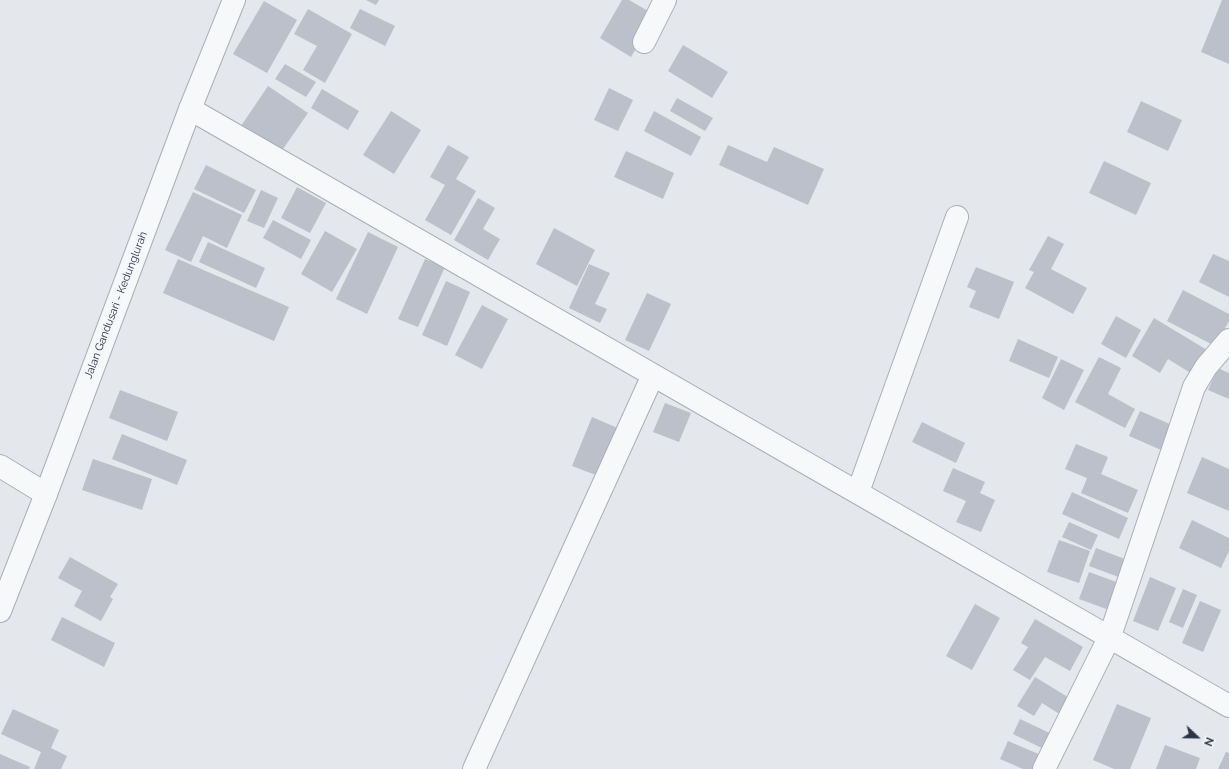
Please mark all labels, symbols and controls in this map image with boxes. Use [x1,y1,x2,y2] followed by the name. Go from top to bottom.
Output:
[82,230,150,380] street label: Jalan Gandusari - Kedunglurah
[1177,717,1217,757] north arrow
[1201,735,1216,748] text: N

